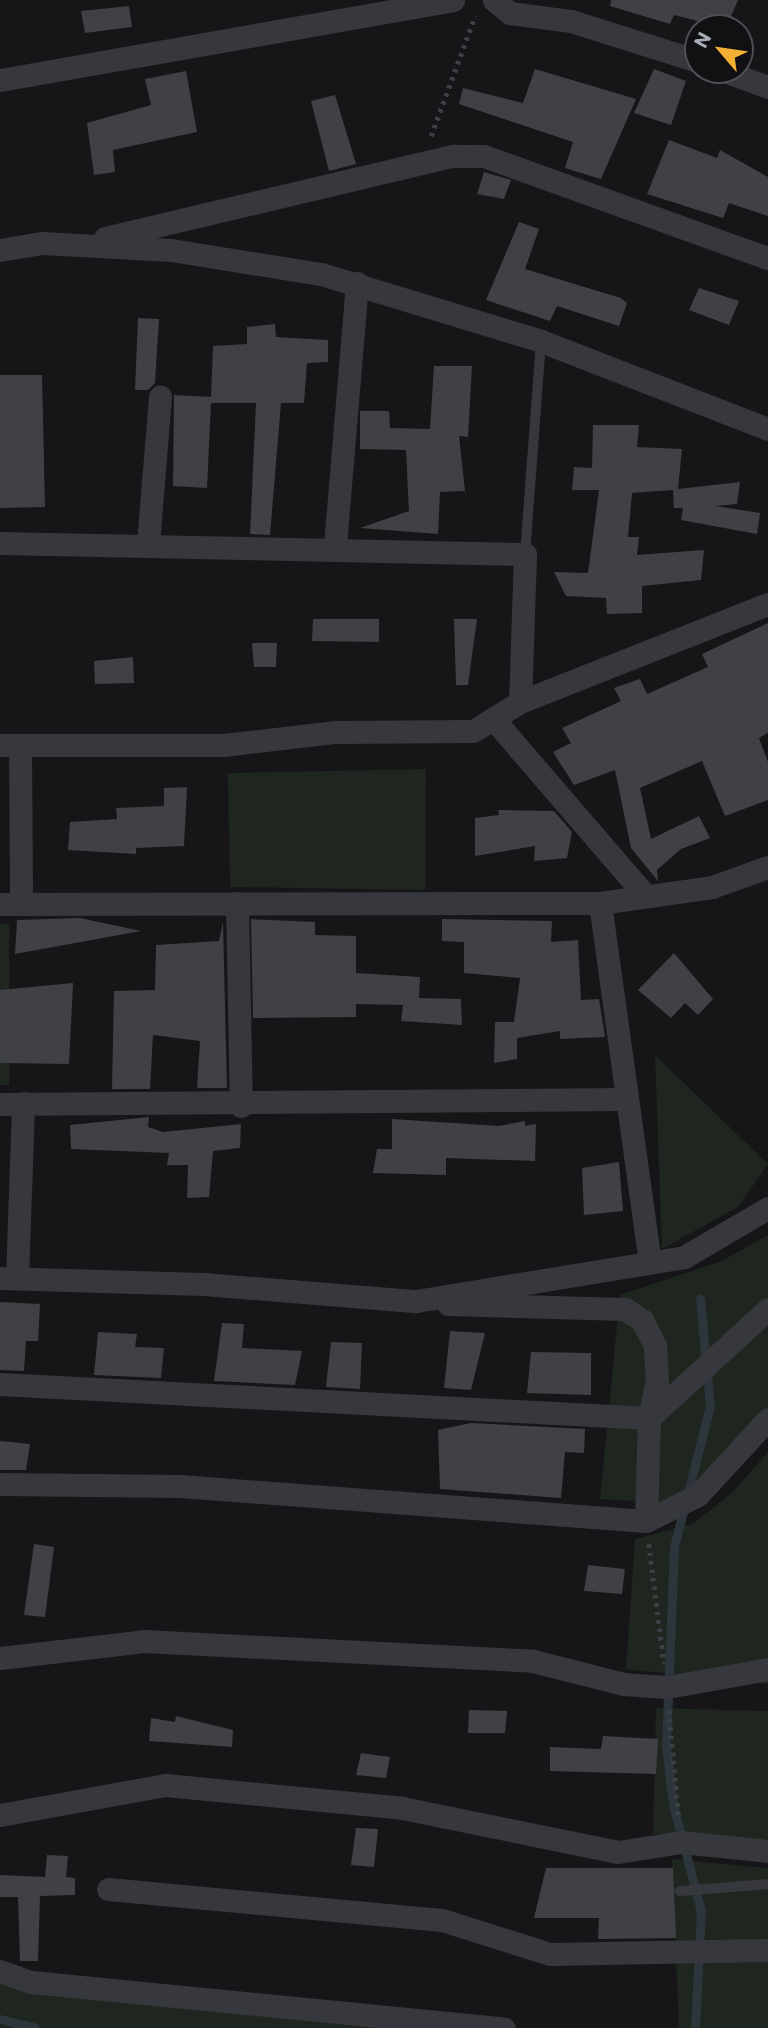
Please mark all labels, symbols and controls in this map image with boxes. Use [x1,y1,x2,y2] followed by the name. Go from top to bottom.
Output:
[684,14,754,84] north arrow
[688,28,715,51] text: N

